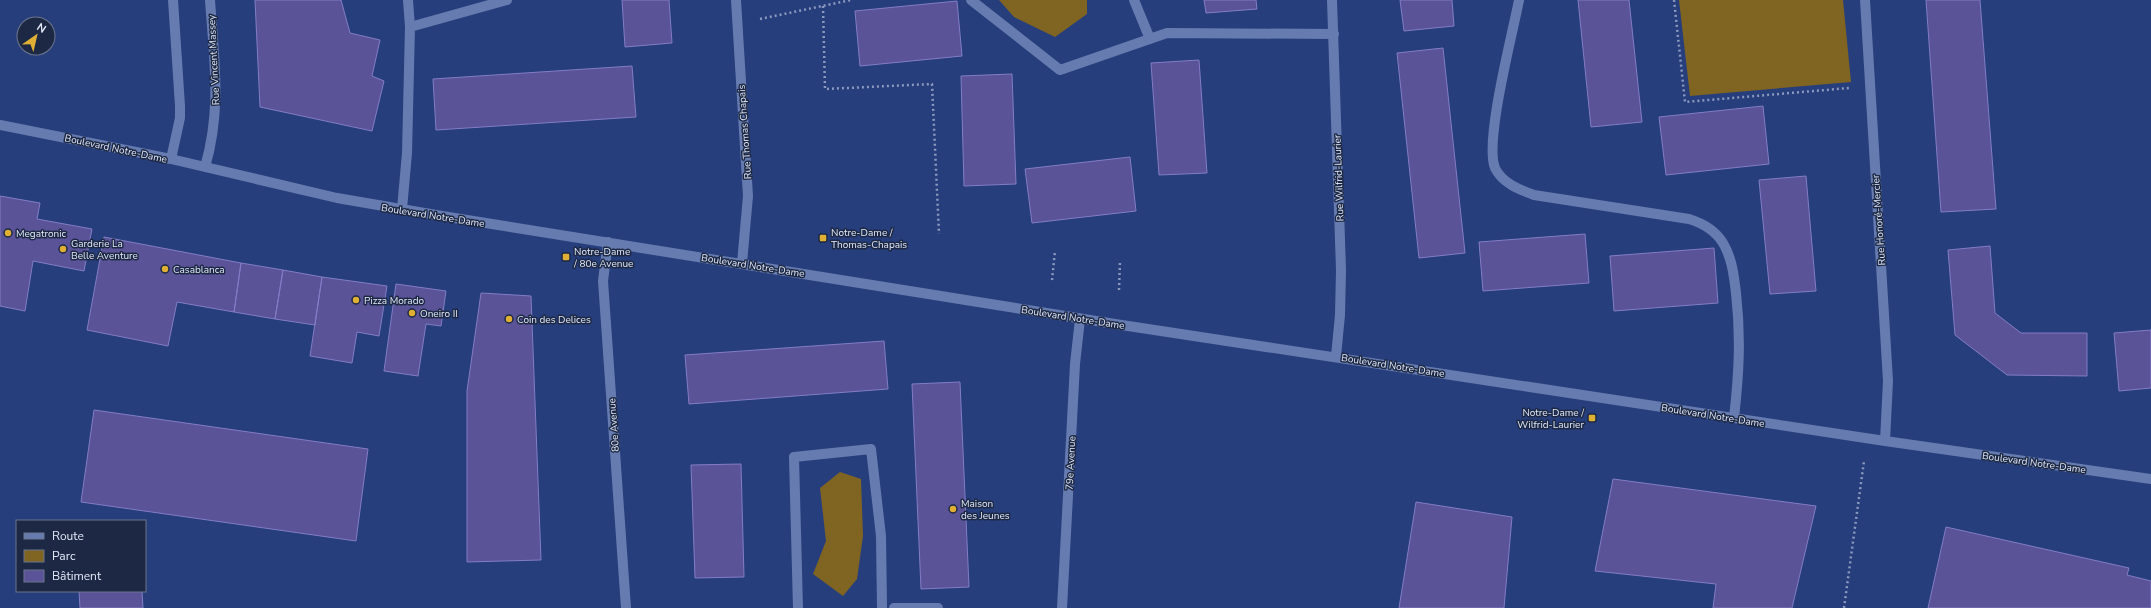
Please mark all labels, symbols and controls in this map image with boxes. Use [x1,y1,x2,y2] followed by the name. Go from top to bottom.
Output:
[205,14,223,106] street label: Rue Vincent Massey
[16,16,56,56] north arrow
[34,20,49,37] text: N
[735,84,755,180] street label: Rue Thomas Chapais
[63,131,168,167] street label: Boulevard Notre-Dame
[1330,134,1348,222] street label: Rue Wilfrid-Laurier
[1869,174,1889,266] street label: Rue Honoré-Mercier
[380,201,486,231] street label: Boulevard Notre-Dame
[831,226,907,252] place label: Notre-Dame / Thomas-Chapais
[16,227,67,241] place label: Megatronic
[3,228,13,238] marker: Megatronic
[818,233,828,243] marker: Notre-Dame / Thomas-Chapais
[71,237,138,263] place label: Garderie La Belle Aventure
[58,244,68,254] marker: Garderie La Belle Aventure
[573,245,633,271] place label: Notre-Dame / 80e Avenue
[700,251,806,281] street label: Boulevard Notre-Dame
[561,252,571,262] marker: Notre-Dame / 80e Avenue
[173,263,225,277] place label: Casablanca
[160,264,170,274] marker: Casablanca
[364,294,424,308] place label: Pizza Morado
[351,295,361,305] marker: Pizza Morado
[1020,303,1126,333] street label: Boulevard Notre-Dame
[420,307,458,321] place label: Oneiro II
[407,308,417,318] marker: Oneiro II
[517,313,591,327] place label: Coin des Delices
[504,314,514,324] marker: Coin des Delices
[1340,351,1446,381] street label: Boulevard Notre-Dame
[605,398,623,452] street label: 80e Avenue
[1660,401,1766,431] street label: Boulevard Notre-Dame
[1517,406,1585,432] place label: Notre-Dame / Wilfrid-Laurier
[1587,413,1597,423] marker: Notre-Dame / Wilfrid-Laurier
[1063,436,1079,490] street label: 79e Avenue
[1981,449,2087,477] street label: Boulevard Notre-Dame
[961,497,1010,523] place label: Maison des Jeunes
[948,504,958,514] marker: Maison des Jeunes
[16,520,146,592] legend
[52,528,84,544] text: Route
[52,548,76,564] text: Parc
[52,568,102,584] text: Bâtiment

